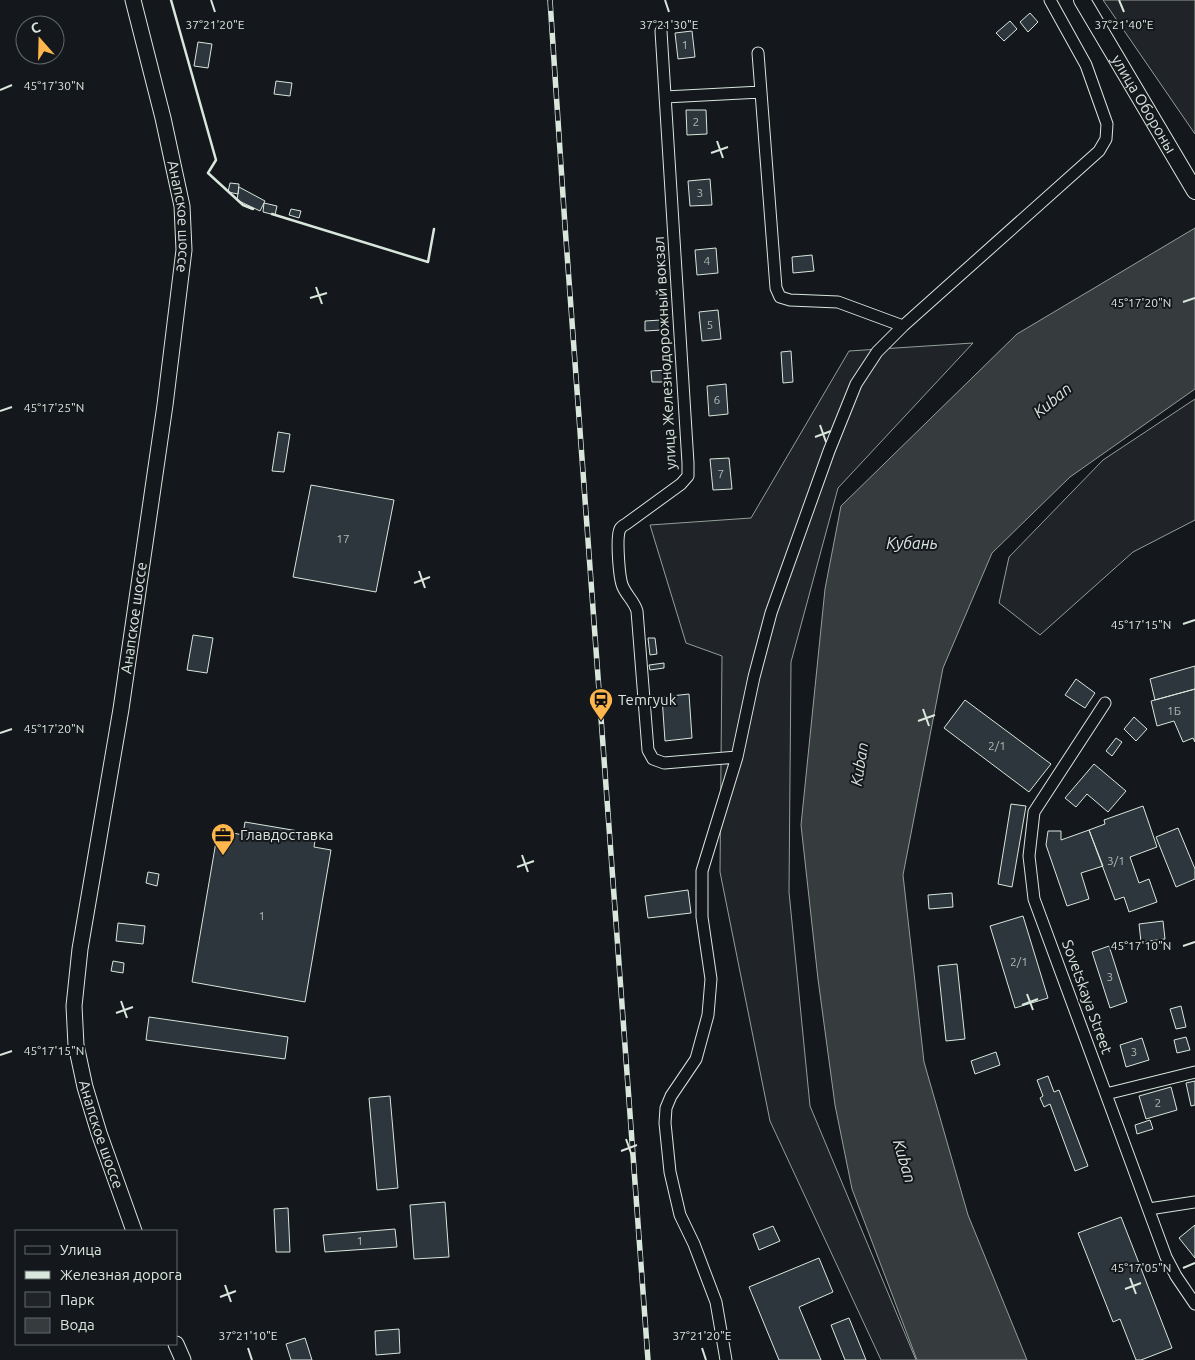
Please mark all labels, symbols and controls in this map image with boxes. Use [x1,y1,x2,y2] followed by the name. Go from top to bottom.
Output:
[15,15,65,65] north arrow
[186,18,245,31] text: 37°21'20"E
[640,18,699,31] text: 37°21'30"E
[1095,18,1154,31] text: 37°21'40"E
[29,19,43,37] text: С
[682,38,688,51] house number: 1
[1108,52,1180,156] street label: улица Обороны
[24,79,84,92] text: 45°17'30"N
[693,115,699,128] house number: 2
[164,159,193,274] street label: Анапское шоссе
[697,186,703,199] house number: 3
[650,236,679,470] street label: улица Железнодорожный вокзал
[704,254,711,267] house number: 4
[1111,296,1171,309] text: 45°17'20"N
[707,318,713,331] house number: 5
[1029,379,1075,421] water label: Kuban
[714,393,721,406] house number: 6
[24,401,84,414] text: 45°17'25"N
[718,467,724,480] house number: 7
[336,532,350,545] house number: 17
[886,534,938,552] water label: Кубань
[117,561,150,675] street label: Анапское шоссе
[1111,618,1171,631] text: 45°17'15"N
[588,687,614,721] station icon: Temryuk
[618,691,677,708] place label: Temryuk
[1167,704,1181,717] house number: 1Б
[24,722,84,735] text: 45°17'20"N
[988,739,1006,752] house number: 2/1
[847,741,871,787] water label: Kuban
[210,822,236,856] office icon: Главдоставка
[240,826,334,843] place label: Главдоставка
[1107,854,1125,867] house number: 3/1
[259,909,265,922] house number: 1
[1059,938,1116,1056] street label: Sovetskaya Street
[1111,939,1171,952] text: 45°17'10"N
[1010,955,1028,968] house number: 2/1
[1107,970,1113,983] house number: 3
[24,1044,84,1057] text: 45°17'15"N
[1131,1045,1137,1058] house number: 3
[76,1079,127,1191] street label: Анапское шоссе
[1155,1096,1161,1109] house number: 2
[890,1137,920,1185] water label: Kuban
[15,1230,178,1345] legend
[357,1234,363,1247] house number: 1
[60,1241,102,1258] text: Улица
[1111,1261,1171,1274] text: 45°17'05"N
[60,1266,182,1283] text: Железная дорога
[60,1291,95,1308] text: Парк
[60,1316,95,1333] text: Вода
[219,1329,278,1342] text: 37°21'10"E
[673,1329,732,1342] text: 37°21'20"E

